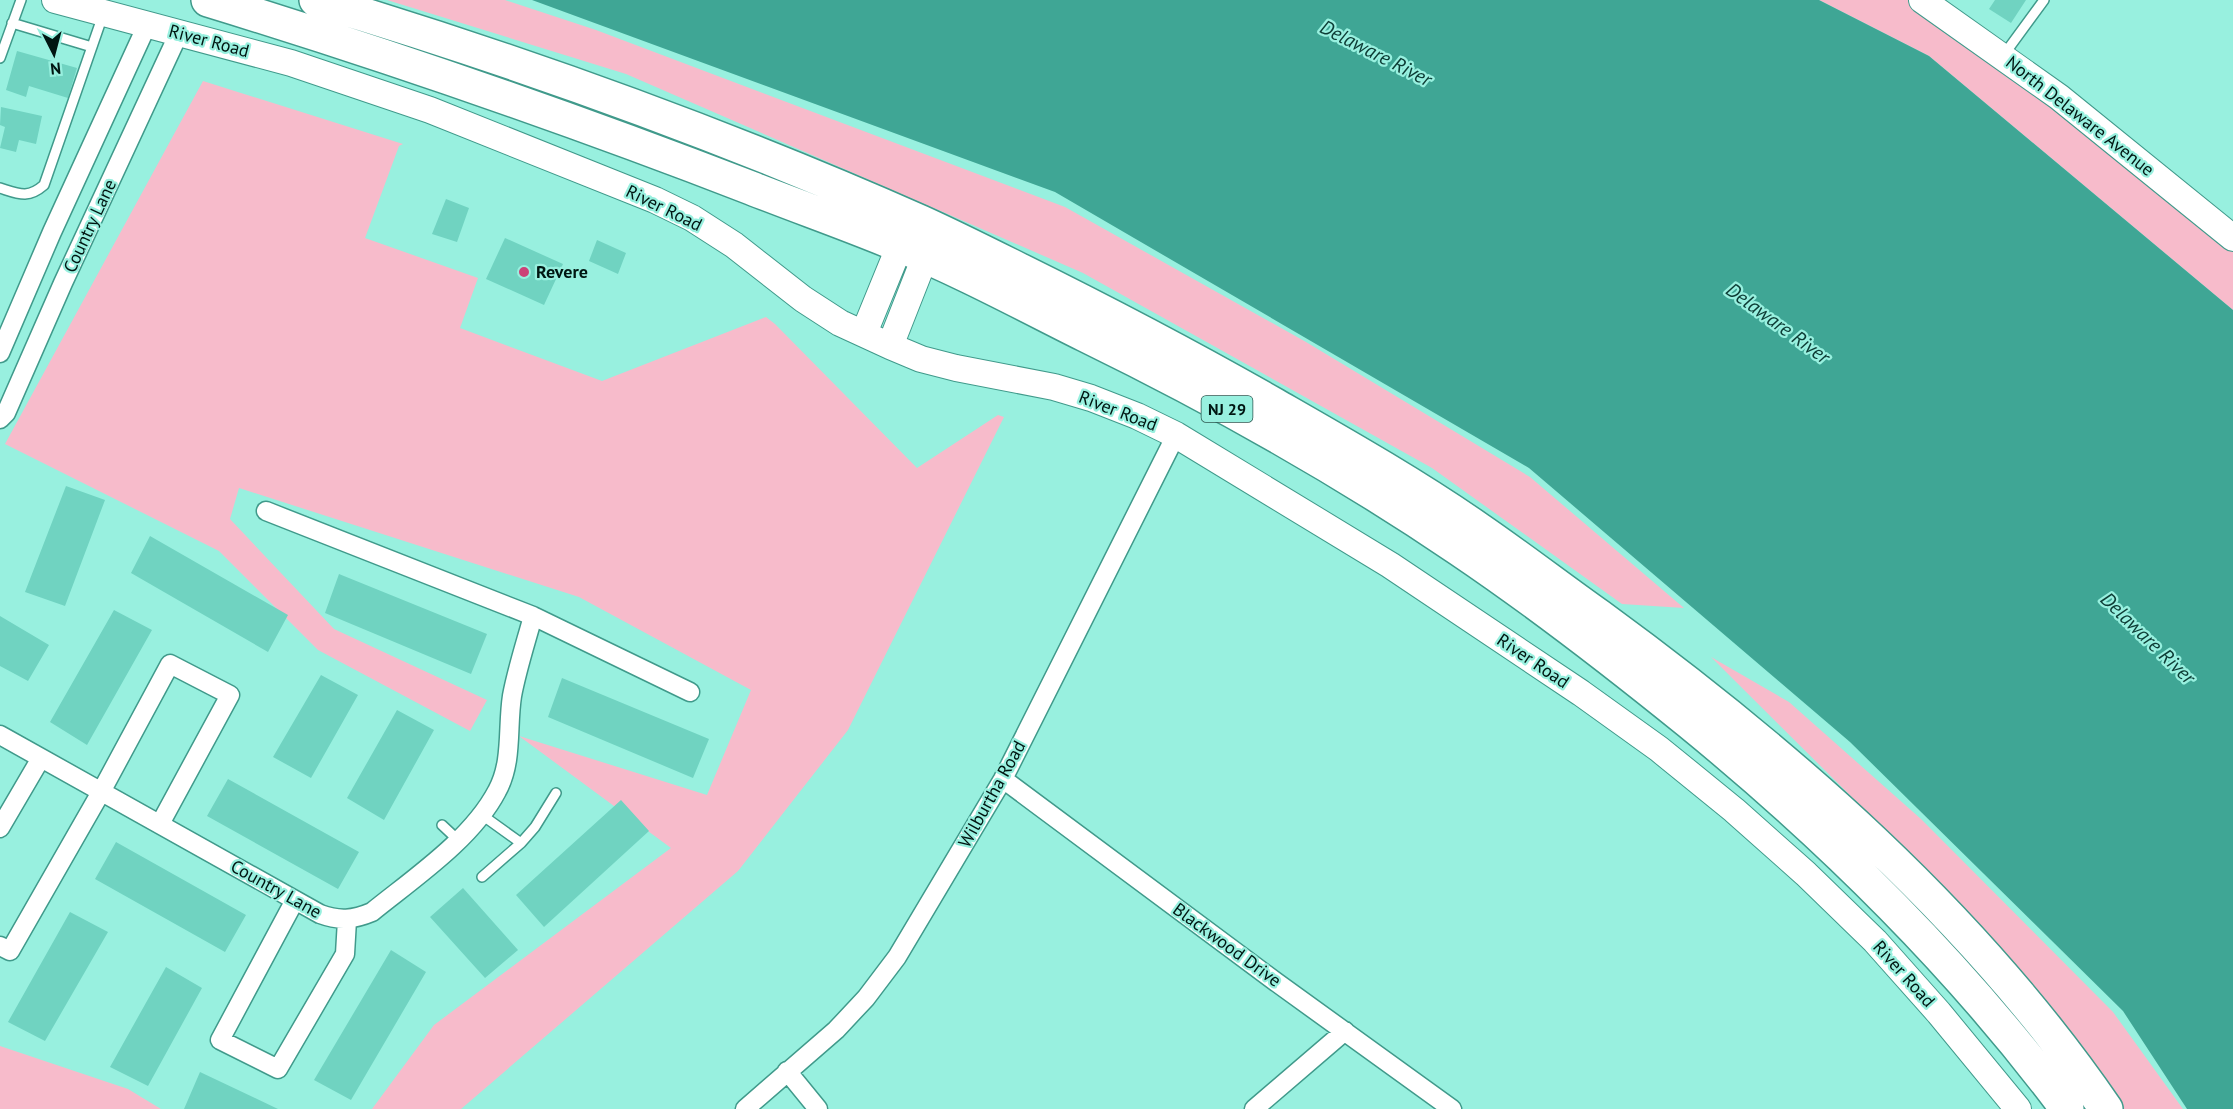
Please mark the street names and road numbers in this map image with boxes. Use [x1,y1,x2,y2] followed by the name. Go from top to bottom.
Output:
[166,19,252,62] street label: River Road
[2001,50,2159,181] street label: North Delaware Avenue
[58,175,121,276] street label: Country Lane
[622,179,706,236] street label: River Road
[1076,385,1161,436] street label: River Road
[1202,396,1252,422] road number: NJ 29
[1493,628,1574,693] street label: River Road
[953,736,1030,851] street label: Wilburtha Road
[227,854,326,923] street label: Country Lane
[1169,897,1286,992] street label: Blackwood Drive
[1868,935,1940,1012] street label: River Road

